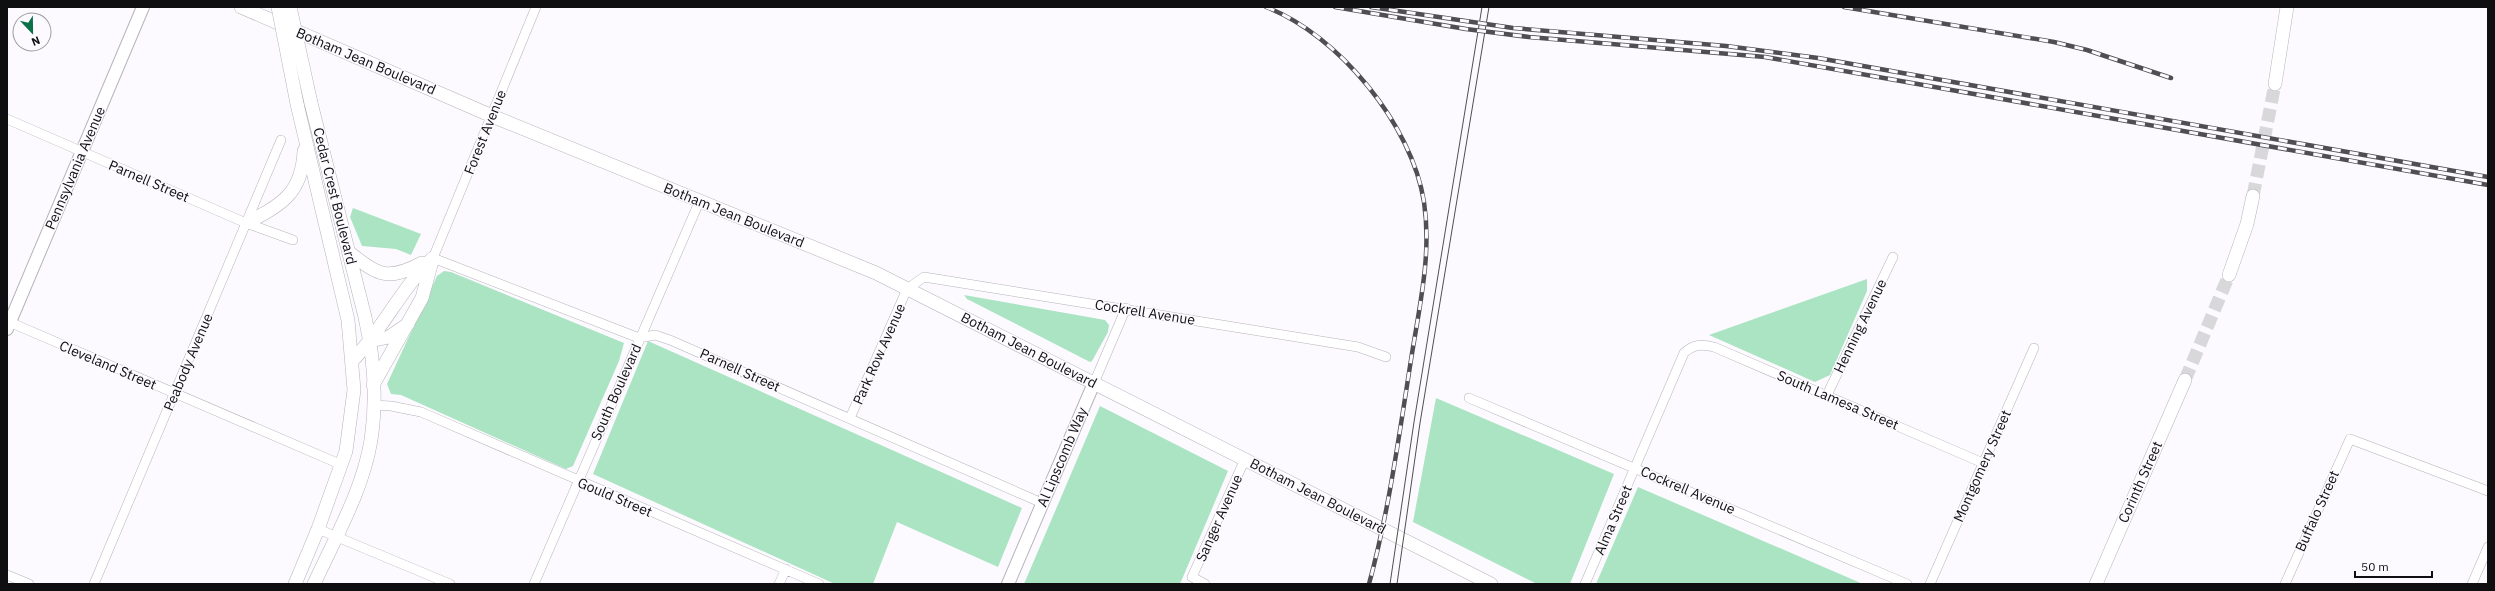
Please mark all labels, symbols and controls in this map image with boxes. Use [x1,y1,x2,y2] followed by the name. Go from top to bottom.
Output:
[12,12,52,52] north arrow
[293,23,439,99] street label: Botham Jean Boulevard
[29,33,42,49] text: N
[460,87,510,177] street label: Forest Avenue
[41,103,109,232] street label: Pennsylvania Avenue
[309,126,361,266] street label: Cedar Crest Boulevard
[106,156,192,206] street label: Parnell Street
[661,179,807,251] street label: Botham Jean Boulevard
[1829,276,1891,376] street label: Henning Avenue
[1094,295,1197,329] street label: Cockrell Avenue
[849,300,910,407] street label: Park Row Avenue
[958,308,1100,392] street label: Botham Jean Boulevard
[159,310,217,414] street label: Peabody Avenue
[57,336,159,394] street label: Cleveland Street
[587,341,645,443] street label: South Boulevard
[697,344,783,396] street label: Parnell Street
[1774,366,1902,434] street label: South Lamesa Street
[1033,404,1091,510] street label: Al Lipscomb Way
[1949,407,2015,525] street label: Montgomery Street
[2114,438,2166,526] street label: Corinth Street
[1247,454,1389,538] street label: Botham Jean Boulevard
[1638,462,1738,518] street label: Cockrell Avenue
[2291,468,2343,554] street label: Buffalo Street
[1192,471,1246,564] street label: Sanger Avenue
[575,473,655,521] street label: Gould Street
[1590,482,1636,558] street label: Alma Street
[2355,553,2432,579] scale bar
[2361,559,2389,574] text: 50 m

